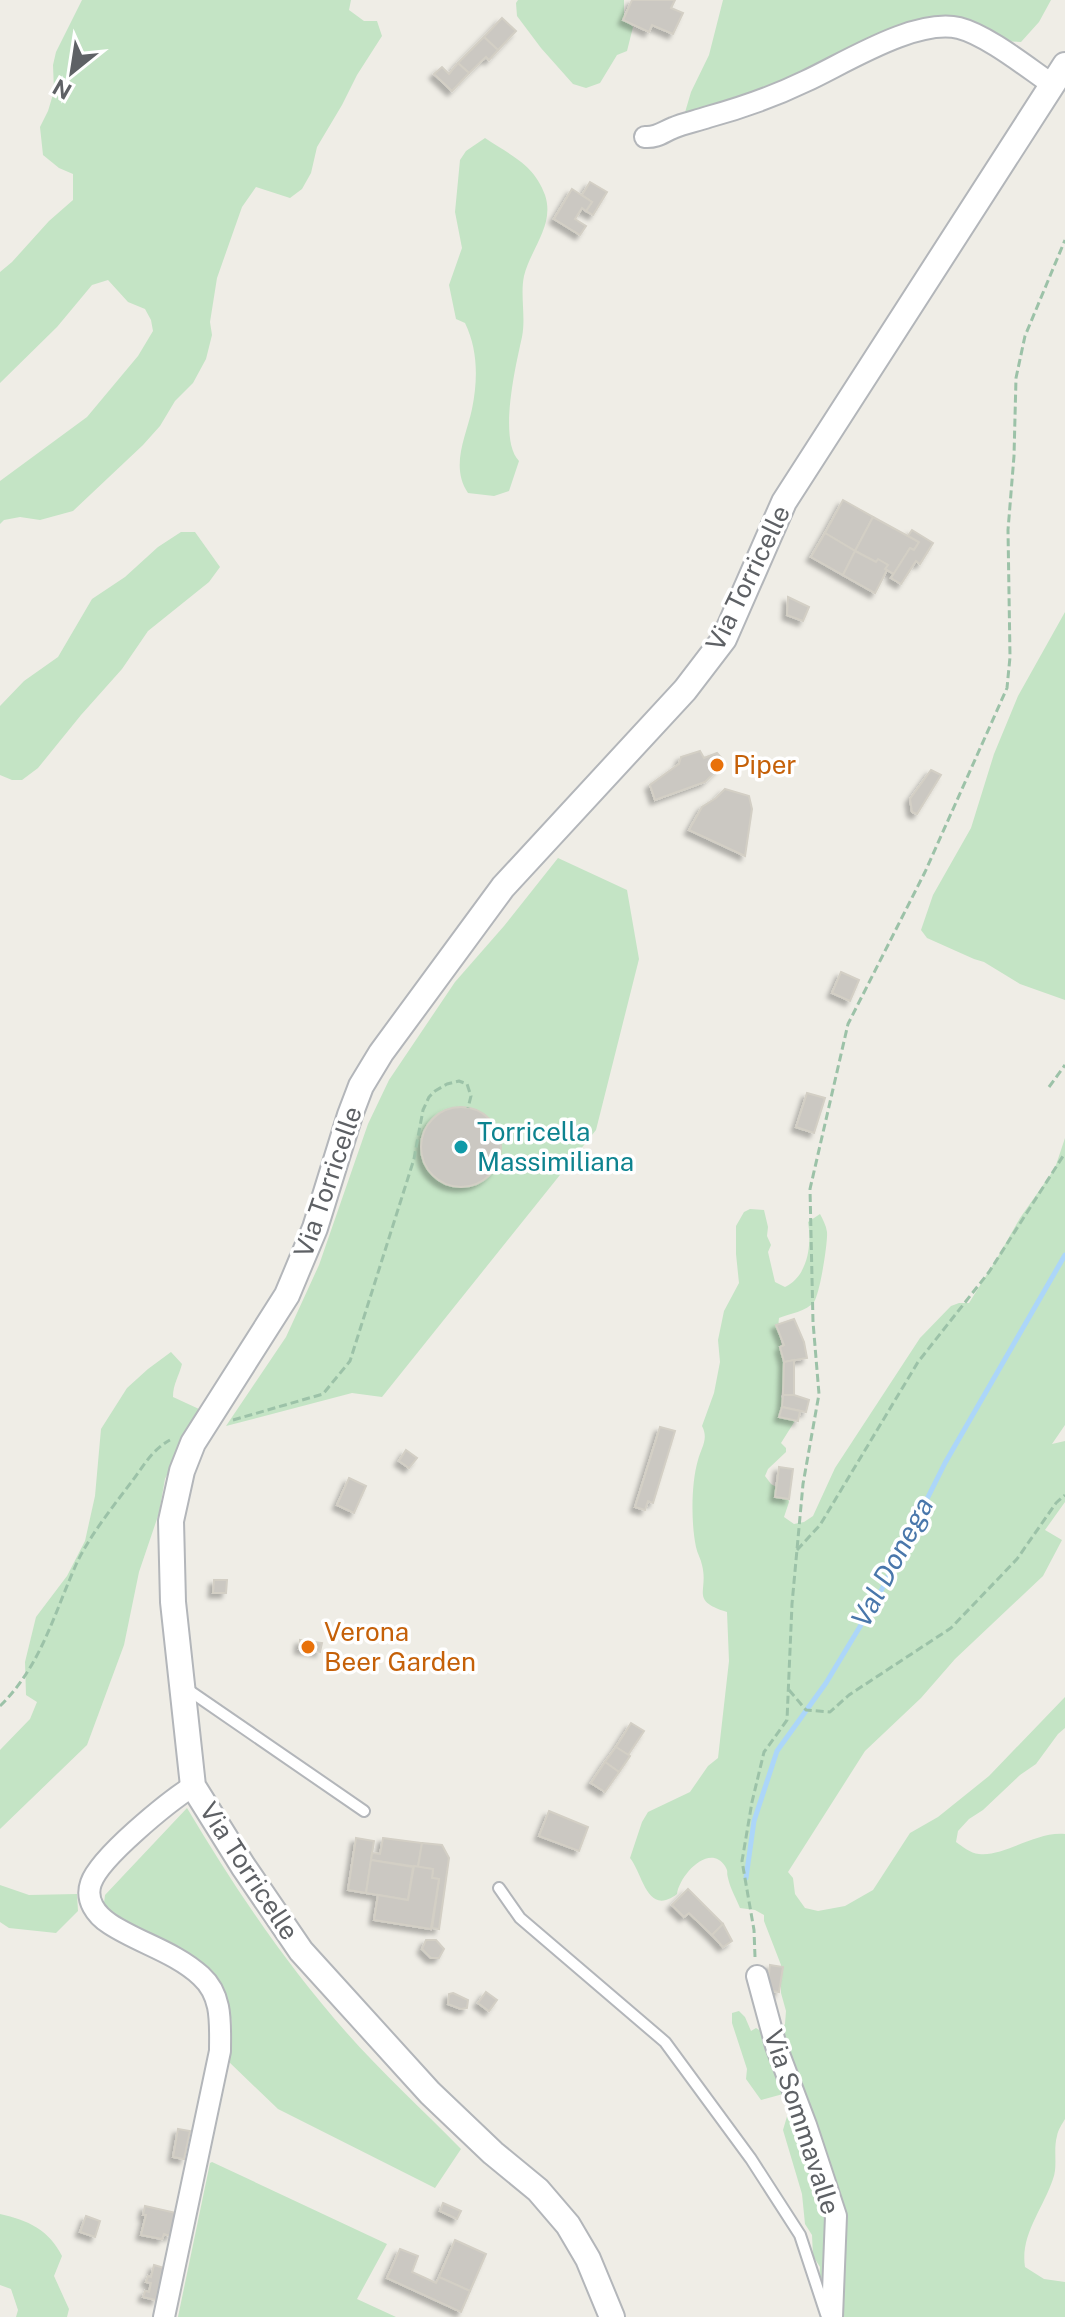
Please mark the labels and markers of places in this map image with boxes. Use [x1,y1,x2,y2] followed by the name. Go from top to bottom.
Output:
[733,749,797,780] place label: Piper
[708,756,726,774] marker: Piper
[477,1116,634,1177] place label: Torricella Massimiliana
[452,1138,470,1156] marker: Torricella Massimiliana
[324,1616,476,1677] place label: Verona Beer Garden
[299,1638,317,1656] marker: Verona Beer Garden

